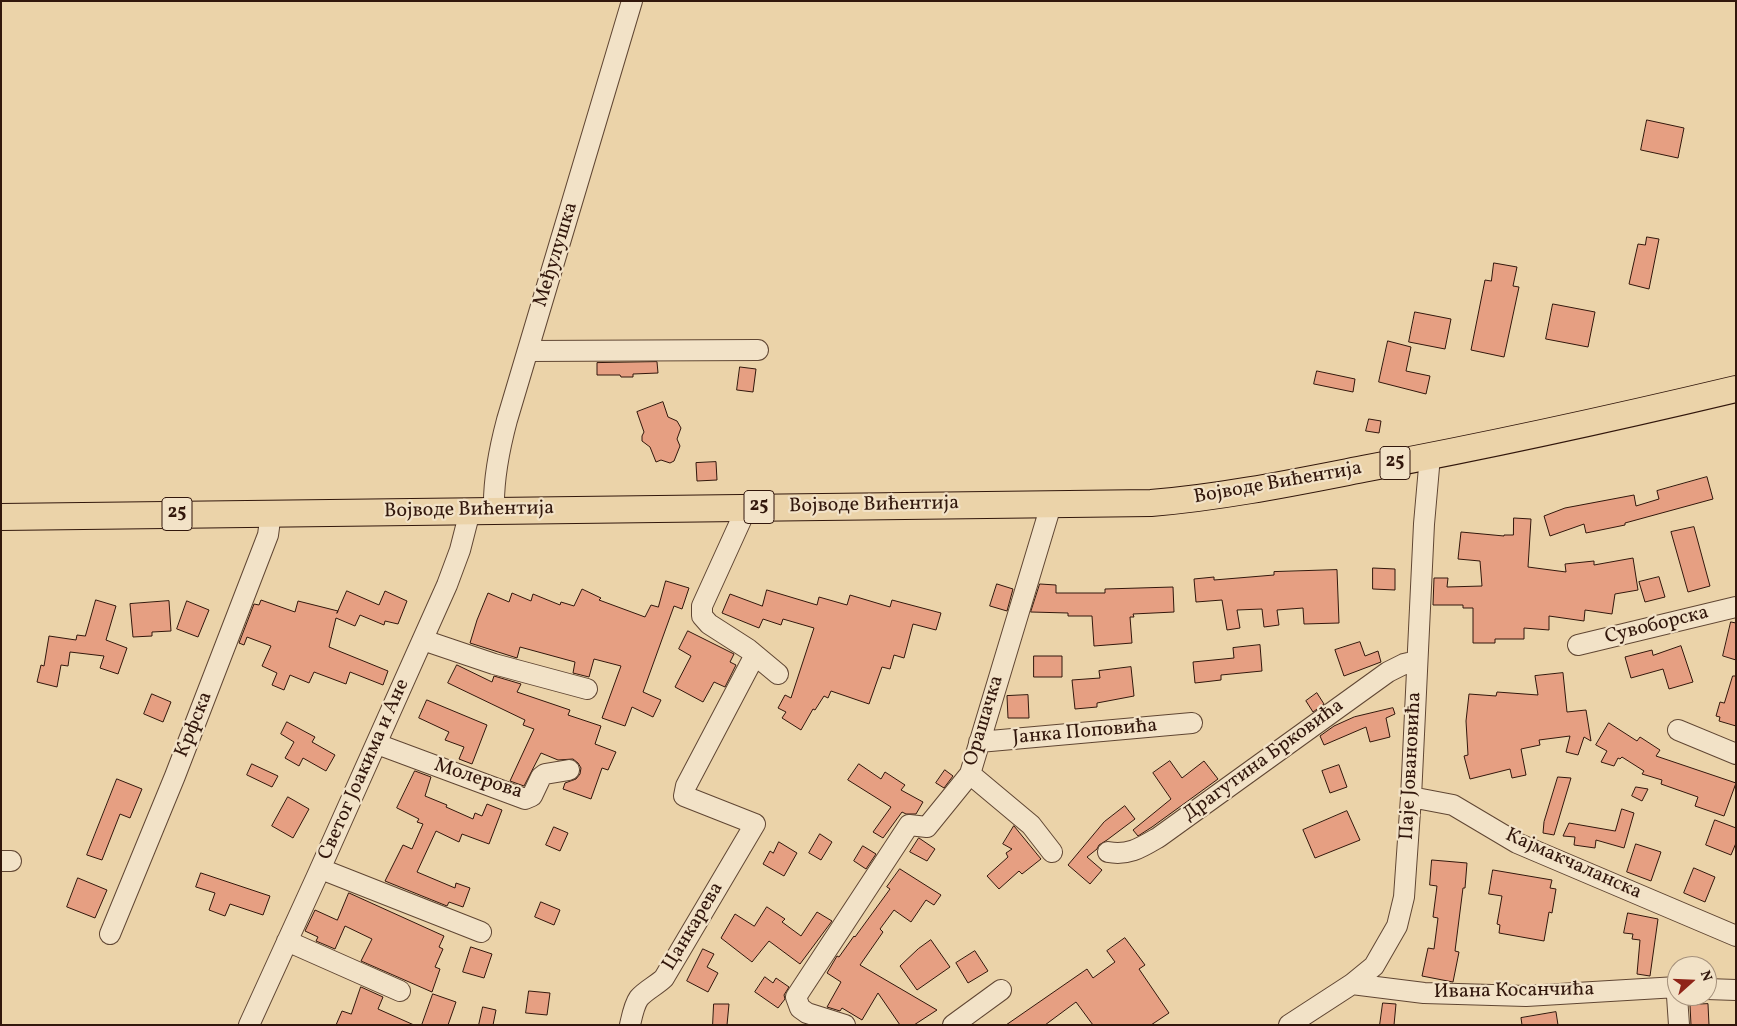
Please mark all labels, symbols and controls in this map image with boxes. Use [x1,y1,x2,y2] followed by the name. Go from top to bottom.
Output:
[530,200,584,310] street label: Међулушка
[1380,446,1410,479] road number: 25
[1192,457,1364,511] street label: Војводе Вићентија
[744,491,774,524] road number: 25
[789,493,959,519] street label: Војводе Вићентија
[162,498,192,530] road number: 25
[384,498,554,524] street label: Војводе Вићентија
[1603,602,1711,650] street label: Сувоборска
[960,673,1010,769] street label: Орашачка
[314,676,416,864] street label: Светог Јоакима и Ане
[171,689,219,761] street label: Крфска
[1396,691,1428,841] street label: Паје Јовановића
[1179,695,1349,827] street label: Драгутина Брковића
[1012,715,1158,751] street label: Јанка Поповића
[431,754,525,806] street label: Молерова
[1501,824,1645,906] street label: Кајмакчаланска
[658,878,730,976] street label: Цанкарева
[1667,956,1717,1006] north arrow
[1695,968,1716,984] text: N
[1434,979,1594,1005] street label: Ивана Косанчића

